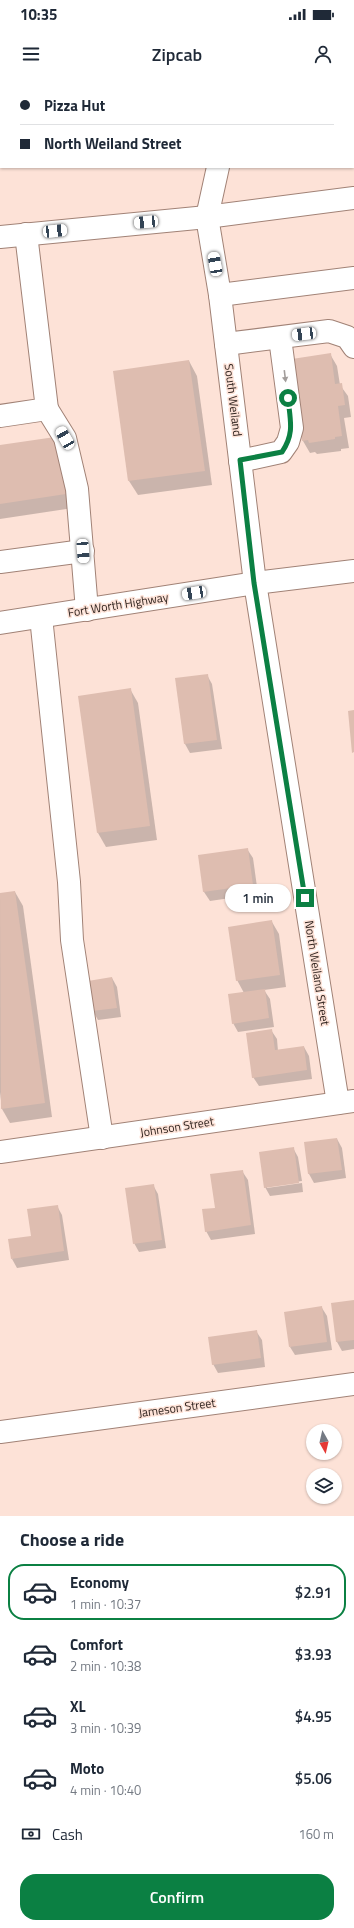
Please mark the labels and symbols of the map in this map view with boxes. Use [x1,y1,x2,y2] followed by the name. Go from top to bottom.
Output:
[134,215,158,229] car
[42,224,68,238] car
[207,251,223,277] car
[291,327,317,341] car
[220,362,247,437] street label: South Weiland
[282,370,288,382] one-way arrow
[279,389,297,407] route start
[54,425,76,451] car
[76,539,90,563] car
[181,585,207,601] car
[66,587,170,622] street label: Fort Worth Highway
[225,884,291,912] callout: 1 min
[296,889,314,907] route end
[300,919,335,1028] street label: North Weiland Street
[139,1111,216,1142] street label: Johnson Street
[137,1393,217,1422] street label: Jameson Street
[306,1424,342,1460] north arrow

